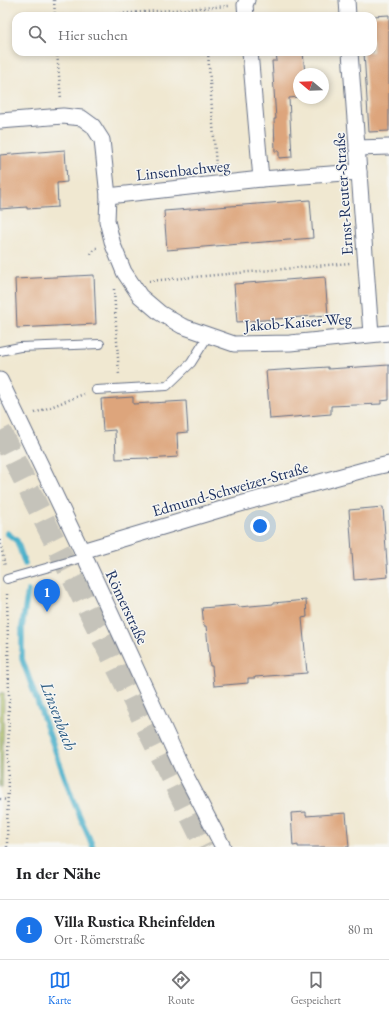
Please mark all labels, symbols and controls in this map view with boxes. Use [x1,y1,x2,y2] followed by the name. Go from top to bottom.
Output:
[12,12,377,56] search box
[26,23,48,45] icon: search
[58,25,128,44] text: Hier suchen
[293,68,329,104] north arrow
[328,132,358,256] street label: Ernst-Reuter-Straße
[135,155,232,185] street label: Linsenbachweg
[242,308,353,336] street label: Jakob-Kaiser-Weg
[149,457,311,521] street label: Edmund-Schweizer-Straße
[250,516,270,536] your location
[101,566,153,648] street label: Römerstraße
[34,579,60,612] pin: 1
[35,678,82,754] water label: Linsenbach
[16,862,101,884] text: In der Nähe
[54,912,215,931] text: Villa Rustica Rheinfelden
[26,921,32,938] text: 1
[348,921,373,938] text: 80 m
[54,931,145,948] text: Ort · Römerstraße
[48,969,71,1007] tab: Karte
[168,969,195,1007] tab: Route
[291,969,341,1007] tab: Gespeichert

